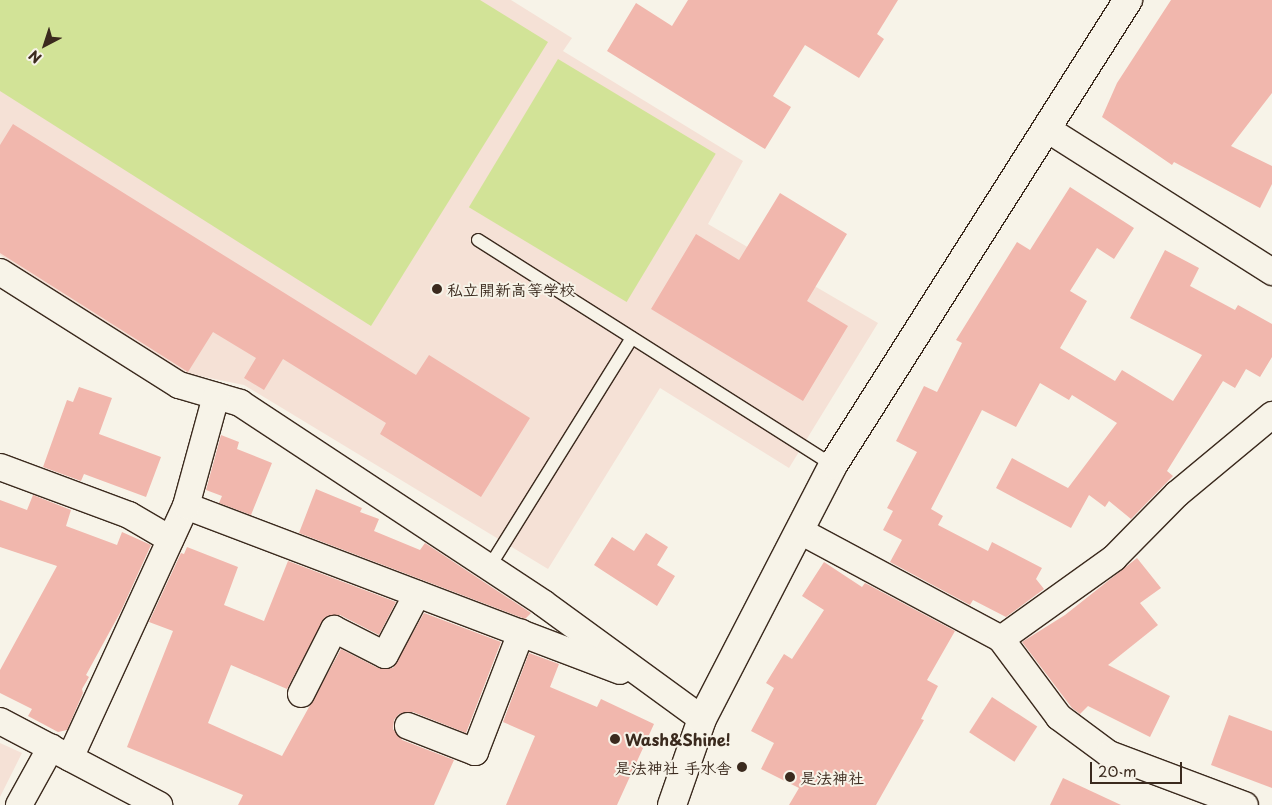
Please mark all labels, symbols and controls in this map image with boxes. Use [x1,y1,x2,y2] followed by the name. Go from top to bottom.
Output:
[20,20,70,70] north arrow
[24,45,46,68] text: N
[447,279,575,299] place label: 私立開新高等学校
[431,283,443,295] marker: 私立開新高等学校
[625,729,731,749] place label: Wash&Shine!
[609,733,621,745] marker: Wash&Shine!
[1092,752,1184,784] scale bar
[615,757,732,777] place label: 是法神社 手水舎
[1098,759,1137,782] text: 20 m
[736,761,748,773] marker: 是法神社 手水舎
[800,767,864,787] place label: 是法神社
[784,771,796,783] marker: 是法神社

